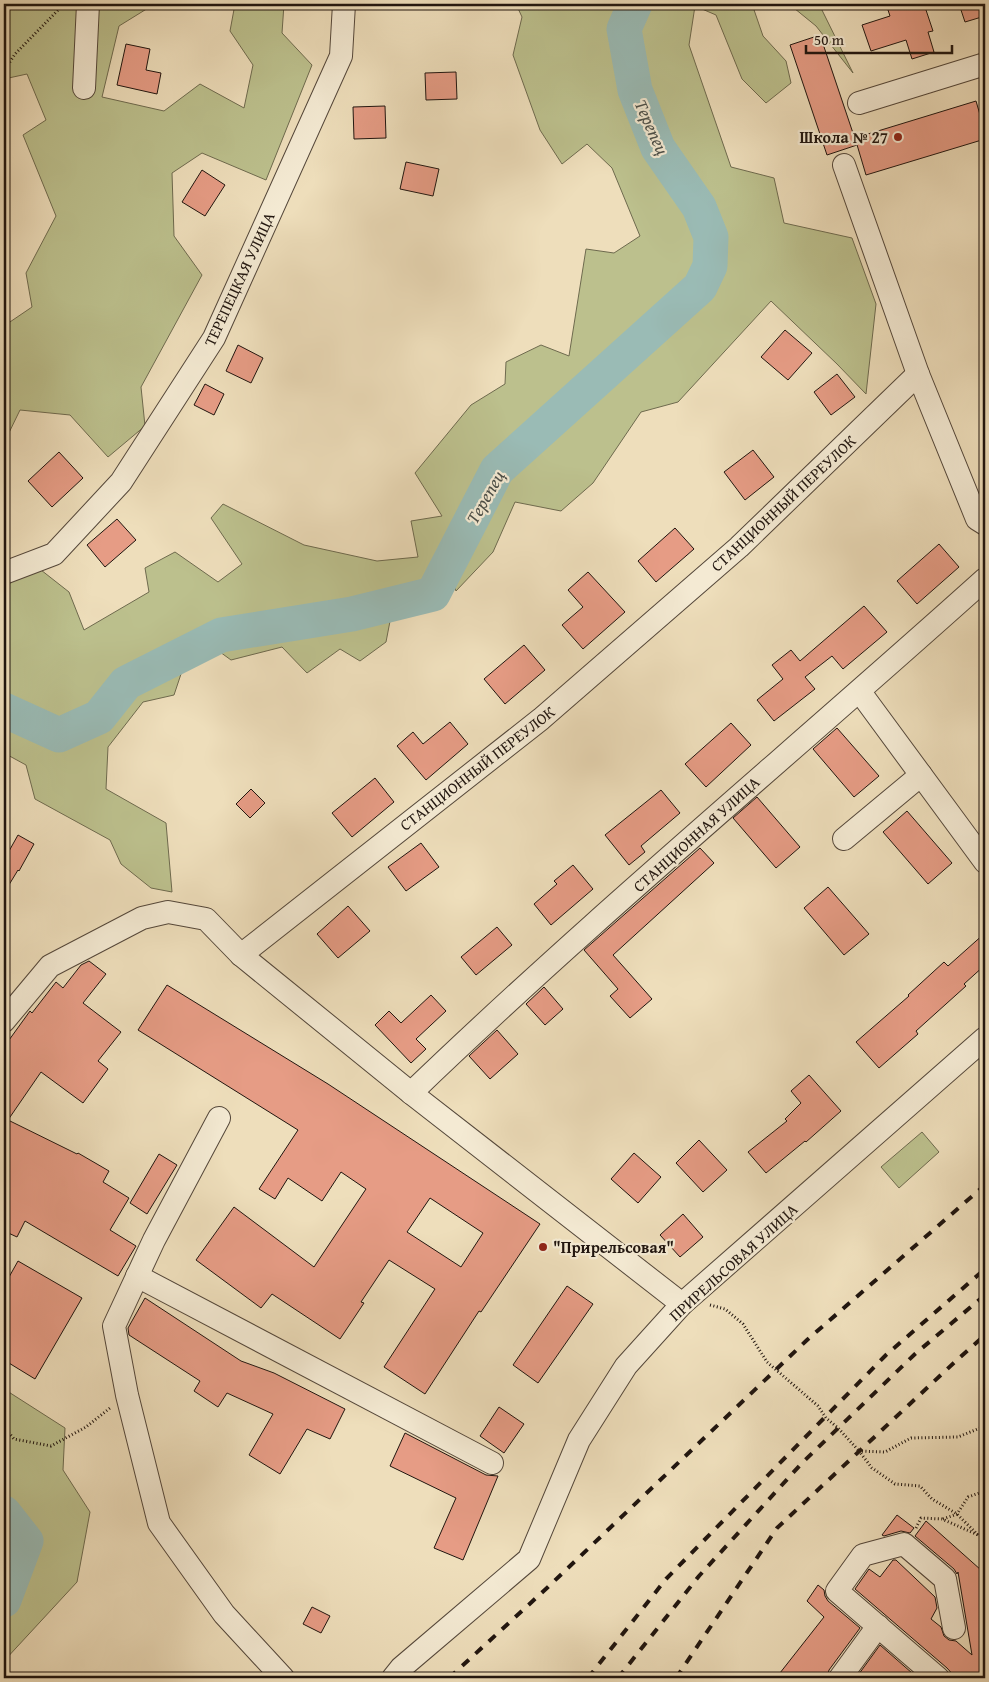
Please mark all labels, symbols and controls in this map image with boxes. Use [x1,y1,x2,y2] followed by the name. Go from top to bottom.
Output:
[806,22,953,54] scale bar
[814,29,845,50] text: 50 m
[628,95,676,159] water label: Терепец
[799,125,888,149] place label: Школа № 27
[892,131,904,143] marker: Школа № 27
[197,208,281,350] street label: ТЕРЕПЕЦКАЯ УЛИЦА
[705,429,861,577] street label: СТАНЦИОННЫЙ ПЕРЕУЛОК
[459,465,511,529] water label: Терепец
[394,700,560,836] street label: СТАНЦИОННЫЙ ПЕРЕУЛОК
[627,770,765,898] street label: СТАНЦИОННАЯ УЛИЦА
[663,1197,803,1327] street label: ПРИРЕЛЬСОВАЯ УЛИЦА
[553,1235,674,1259] place label: "Прирельсовая"
[537,1241,549,1253] marker: "Прирельсовая"

